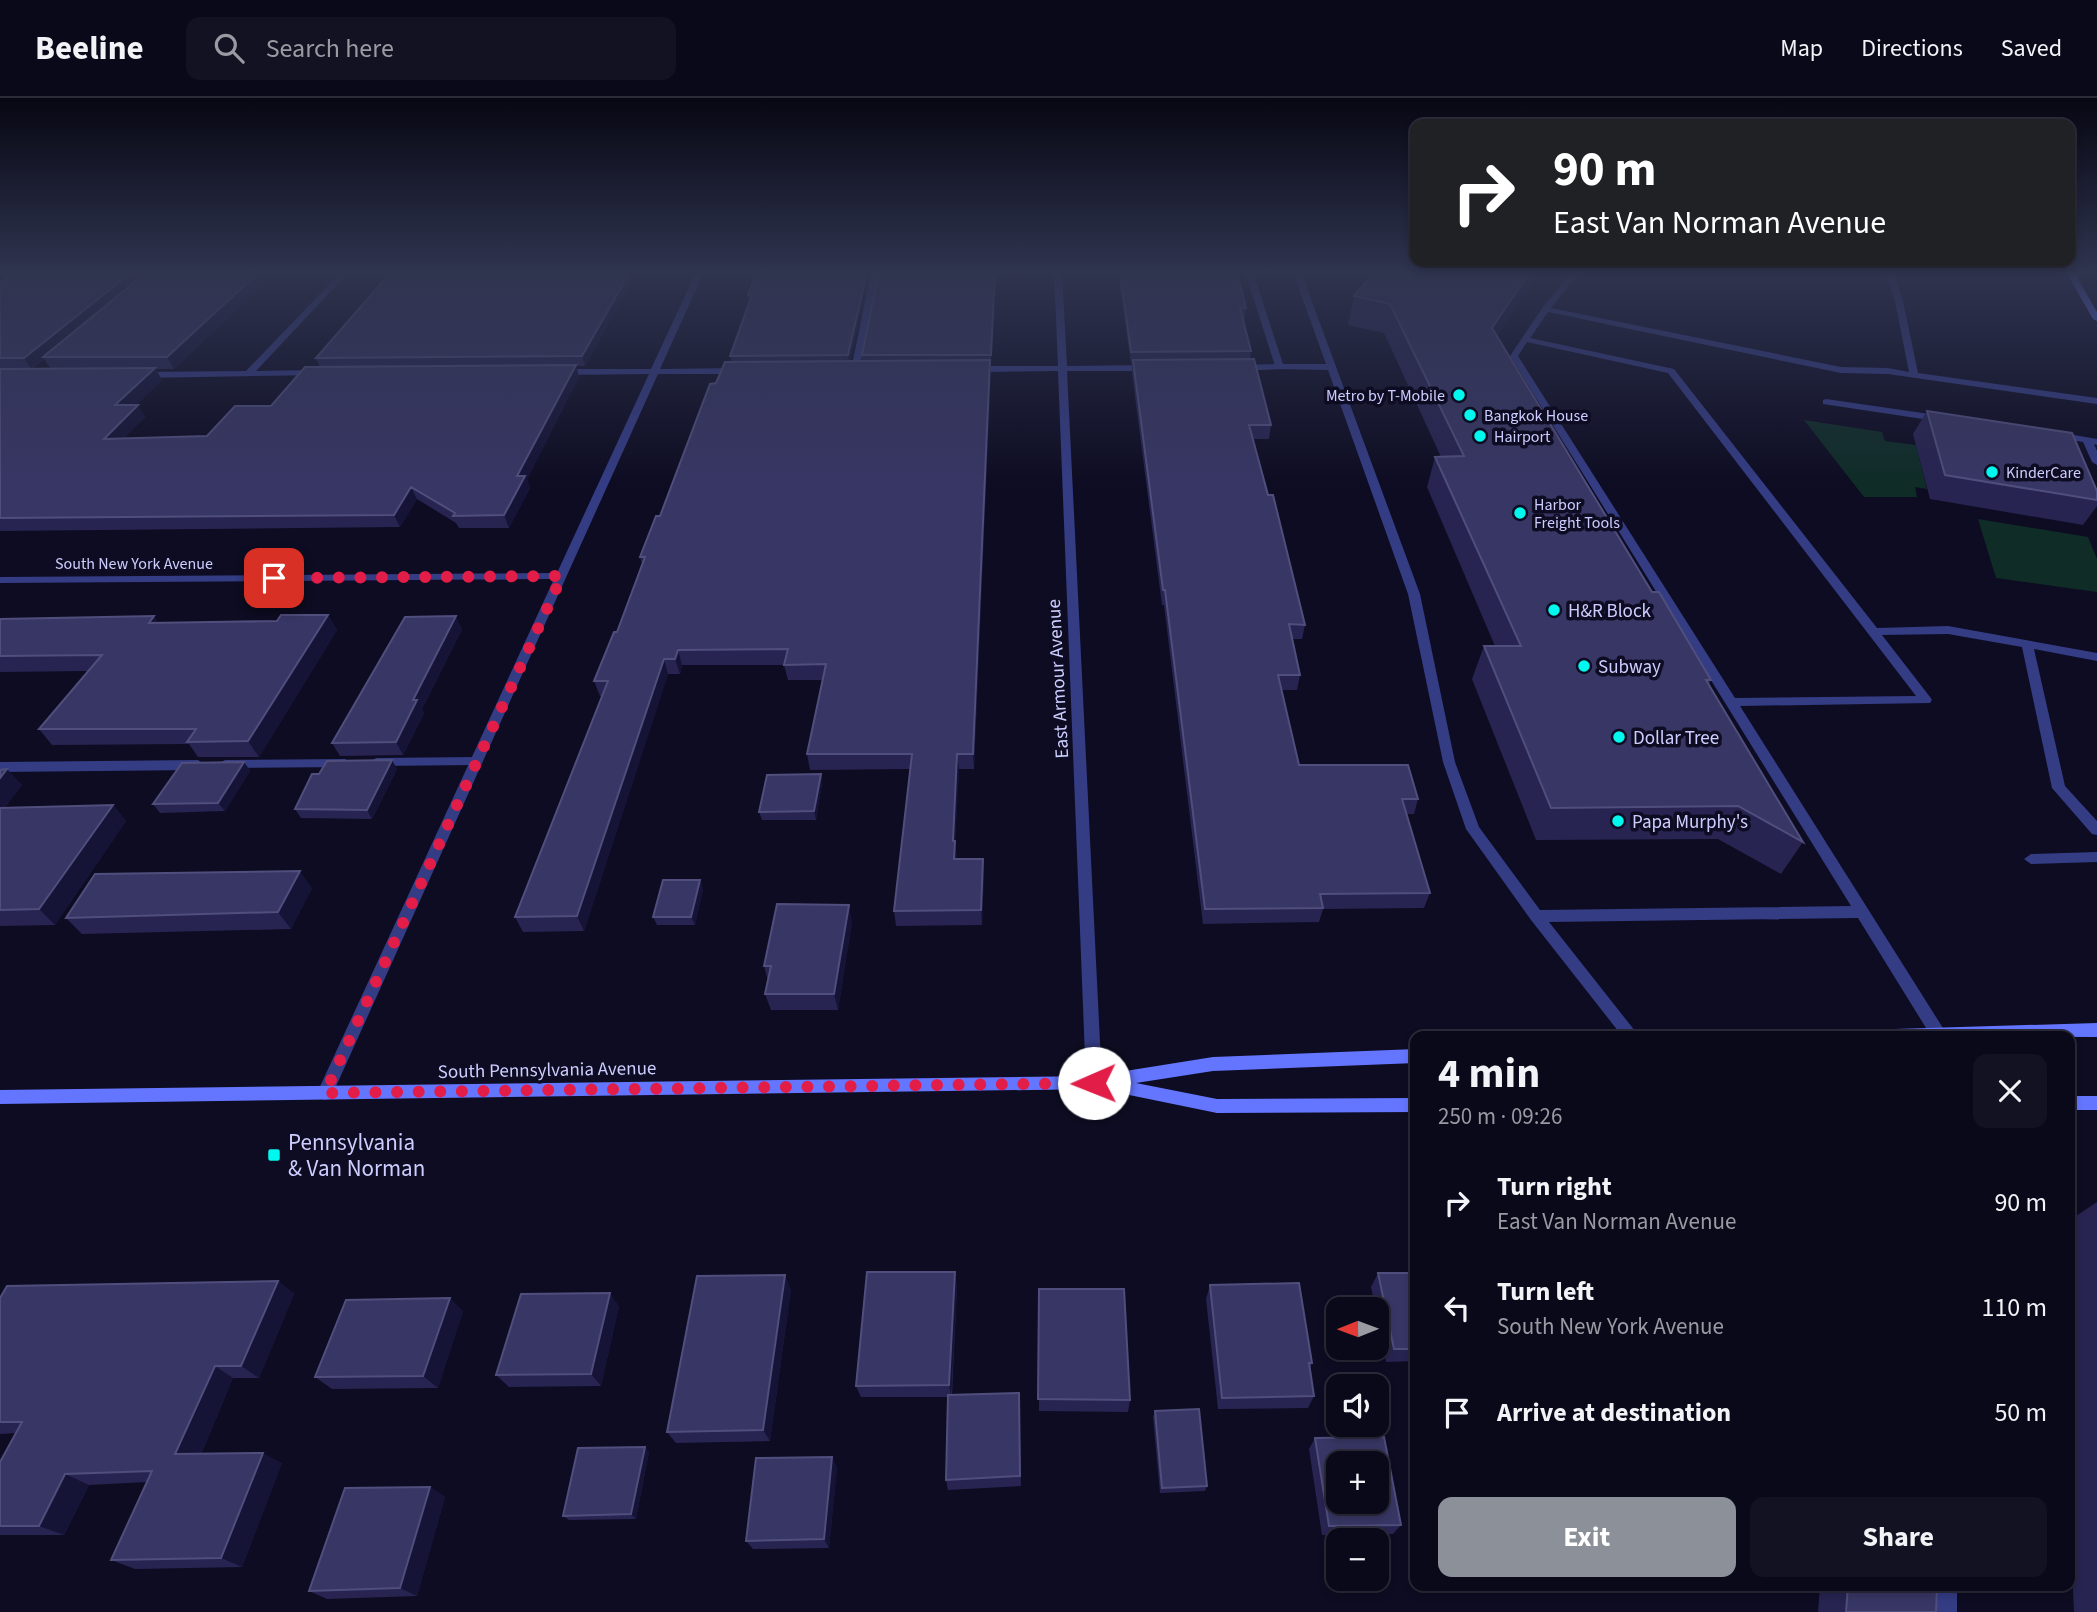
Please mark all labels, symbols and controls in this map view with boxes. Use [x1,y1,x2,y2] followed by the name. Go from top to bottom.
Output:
[186,17,676,80] search box
[35,25,144,72] text: Beeline
[210,29,248,67] icon: search
[266,30,394,67] text: Search here
[1780,31,1823,66] text: Map
[1861,31,1963,66] text: Directions
[2001,31,2062,66] text: Saved
[1553,135,1657,205] text: 90 m
[1438,147,1529,238] icon: right
[1553,200,1886,246] text: East Van Norman Avenue
[1326,385,1445,407] place label: Metro by T-Mobile
[1451,387,1467,403] marker: Metro by T-Mobile
[1484,405,1588,427] place label: Bangkok House
[1462,407,1478,423] marker: Bangkok House
[1494,426,1551,448] place label: Hairport
[1472,428,1488,444] marker: Hairport
[2006,462,2081,484] place label: KinderCare
[1984,464,2000,480] marker: KinderCare
[1534,494,1620,534] place label: Harbor Freight Tools
[1512,505,1528,521] marker: Harbor Freight Tools
[244,548,304,608] pin
[55,553,213,575] street label: South New York Avenue
[255,559,293,597] icon: arrive
[1568,598,1652,625] place label: H&R Block
[1041,599,1076,759] street label: East Armour Avenue
[1546,602,1562,618] marker: H&R Block
[1598,654,1661,681] place label: Subway
[1576,658,1592,674] marker: Subway
[1633,725,1719,752] place label: Dollar Tree
[1611,729,1627,745] marker: Dollar Tree
[1632,809,1748,836] place label: Papa Murphy's
[1610,813,1626,829] marker: Papa Murphy's
[1438,1044,1540,1104] text: 4 min
[1057,1046,1131,1120] position arrow
[1973,1054,2047,1128] button: close
[438,1055,657,1086] street label: South Pennsylvania Avenue
[1438,1100,1562,1133] text: 250 m · 09:26
[288,1126,425,1185] place label: Pennsylvania & Van Norman
[266,1147,282,1163] marker: Pennsylvania & Van Norman
[1497,1168,1612,1205] text: Turn right
[1438,1184,1476,1222] icon: right
[1994,1184,2047,1221] text: 90 m
[1497,1205,1736,1238] text: East Van Norman Avenue
[1497,1273,1594,1310] text: Turn left
[1438,1289,1476,1327] icon: left
[1981,1289,2047,1326] text: 110 m
[1326,1297,1390,1360] north arrow
[1326,1297,1389,1591] map controls
[1497,1310,1724,1343] text: South New York Avenue
[1326,1374,1389,1437] button: sound
[1438,1394,1476,1432] icon: arrive
[1497,1394,1731,1431] text: Arrive at destination
[1994,1394,2047,1431] text: 50 m
[1326,1451,1389,1514] button: +
[1438,1497,1736,1577] button: Exit
[1750,1497,2047,1577] button: Share
[1326,1528,1389,1591] button: −

